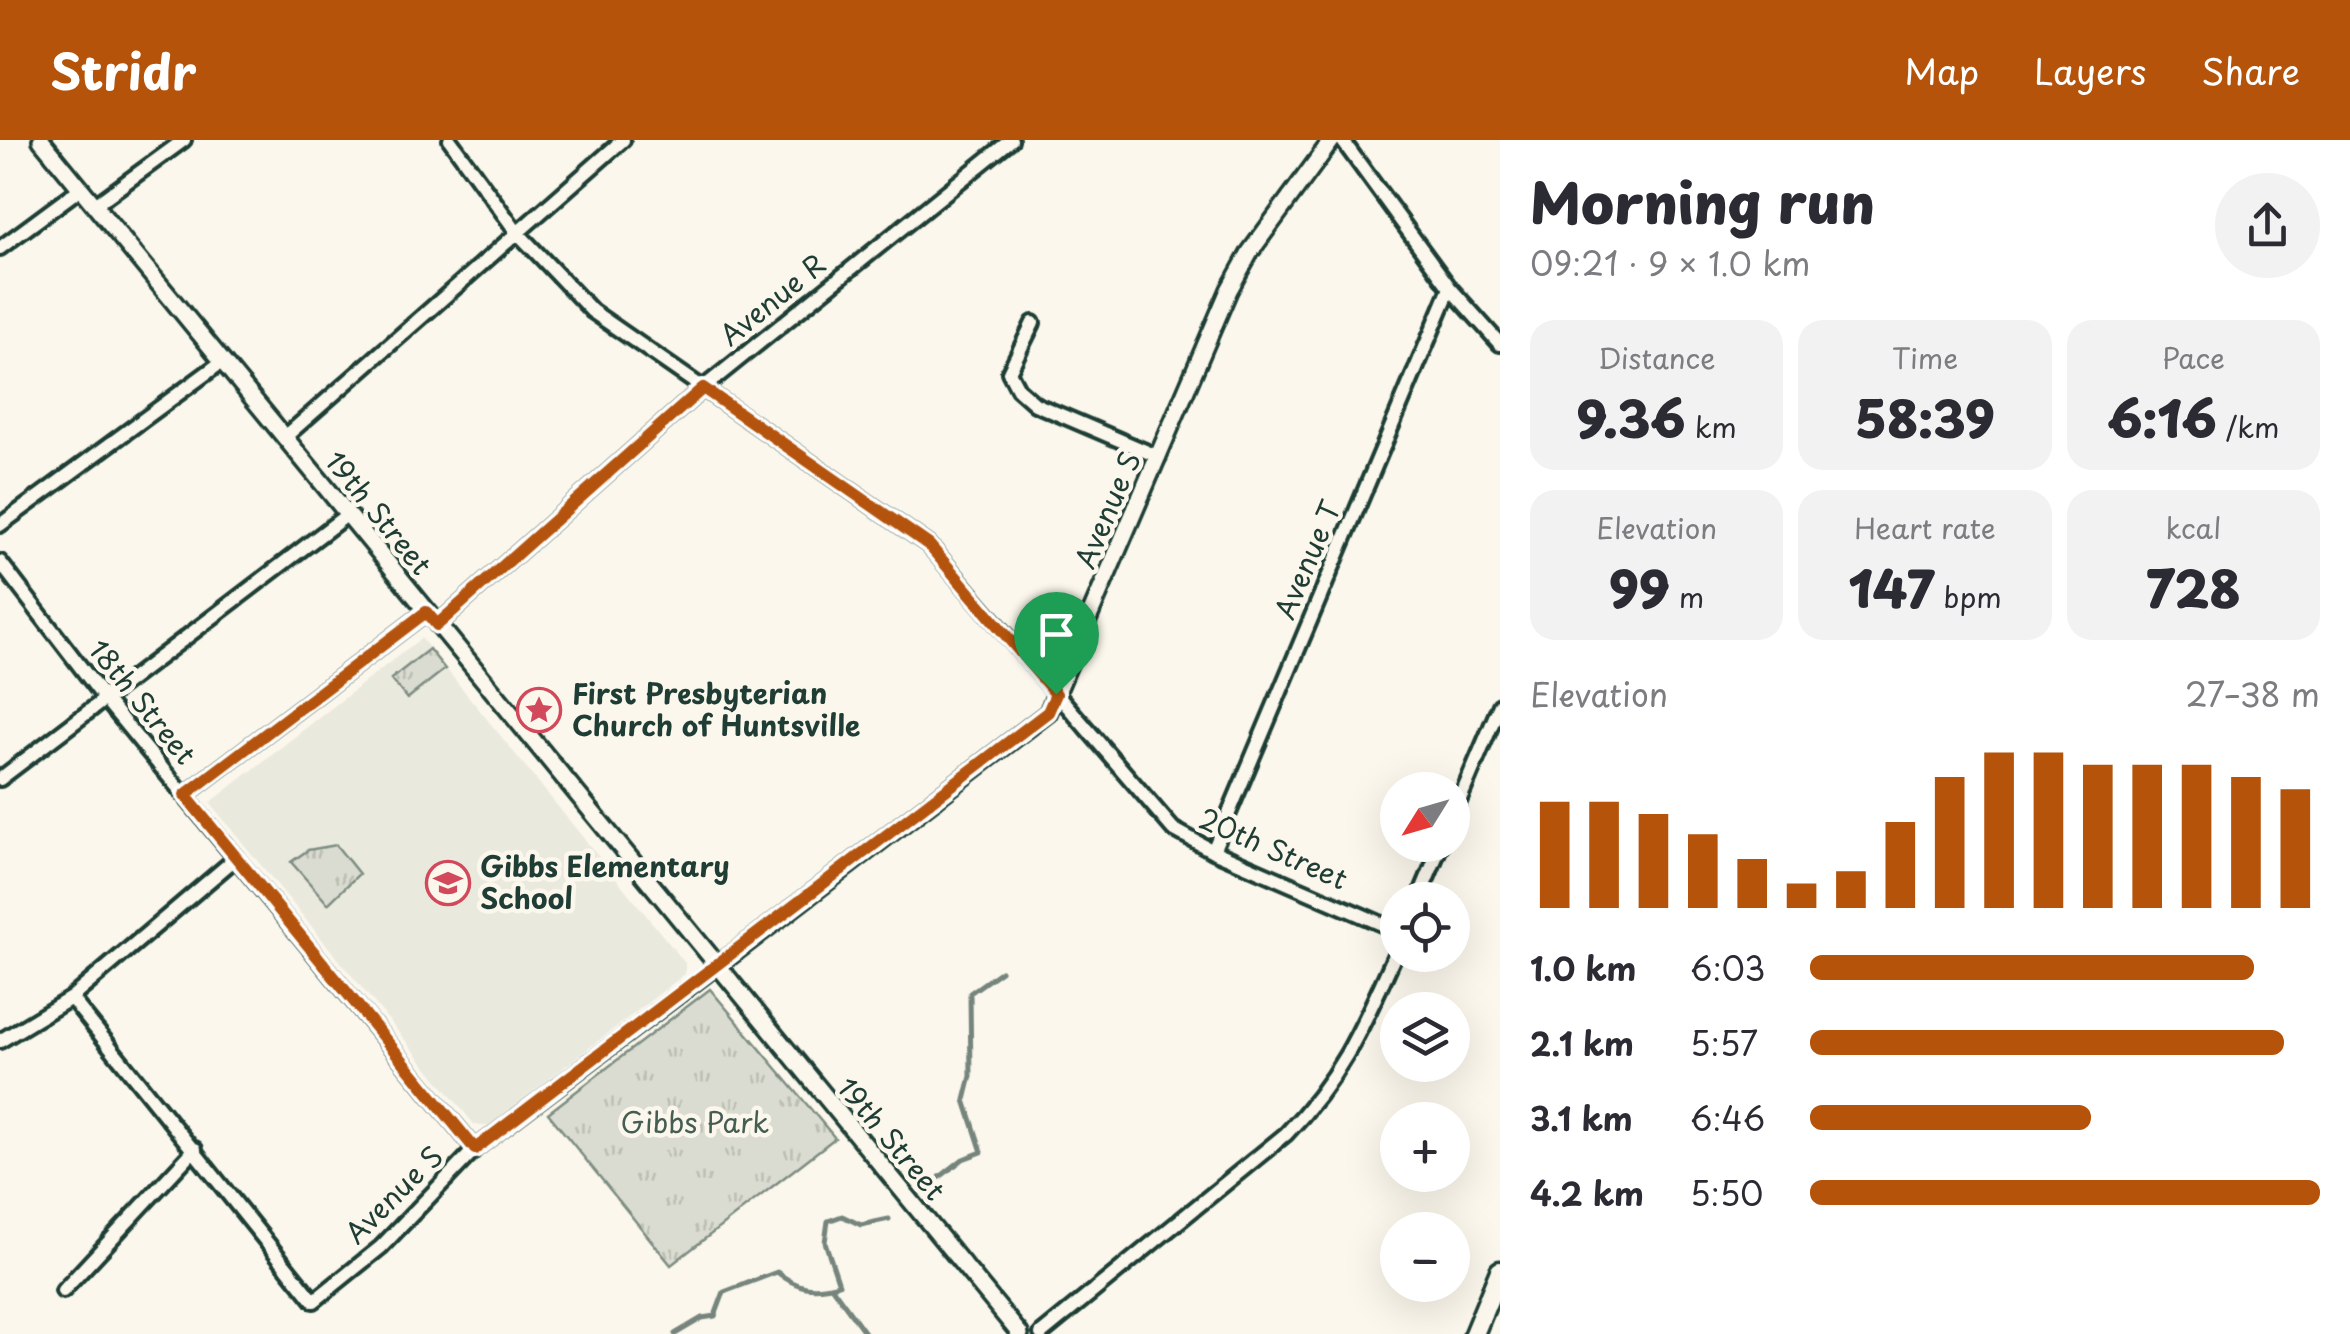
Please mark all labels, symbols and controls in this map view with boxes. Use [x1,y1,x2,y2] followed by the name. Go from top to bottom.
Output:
[50,34,197,106] text: Stridr
[1904,44,1979,97] text: Map
[2034,44,2146,97] text: Layers
[2201,44,2300,97] text: Share
[1530,160,1875,243] text: Morning run
[2215,173,2320,278] button: share
[1530,239,1810,287] text: 09:21 · 9 × 1.0 km
[709,242,835,355] street label: Avenue R
[1598,336,1715,379] text: Distance
[1892,336,1958,379] text: Time
[2162,336,2225,379] text: Pace
[1577,379,1686,455] text: 9.36
[1855,379,1995,455] text: 58:39
[2107,379,2217,455] text: 6:16
[1686,405,1737,448] text: km
[2217,405,2279,448] text: /km
[315,440,443,584] street label: 19th Street
[1063,444,1151,575] street label: Avenue S
[1262,493,1351,625] street label: Avenue T
[1596,506,1717,549] text: Elevation
[1854,506,1996,549] text: Heart rate
[2165,506,2221,549] text: kcal
[1609,549,1670,625] text: 99
[1848,549,1935,625] text: 147
[2146,549,2241,625] text: 728
[1670,575,1704,618] text: m
[1935,575,2002,618] text: bpm
[1014,592,1099,695] pin
[1029,607,1084,662] icon: arrive
[79,629,207,773] street label: 18th Street
[1530,670,1668,718] text: Elevation
[2185,670,2320,718] text: 27–38 m
[572,671,860,746] place label: First Presbyterian Church of Huntsville
[516,687,562,733] place icon: First Presbyterian Church of Huntsville
[1380,772,1470,862] north arrow
[1380,772,1470,1302] map controls
[1192,796,1355,900] street label: 20th Street
[480,844,729,919] place label: Gibbs Elementary School
[425,860,471,906] school or university icon: Gibbs Elementary School
[1380,882,1470,972] button: locate
[1530,944,1636,992] text: 1.0 km
[1690,944,1765,992] text: 6:03
[1380,992,1470,1082] button: layers
[1530,1019,1634,1067] text: 2.1 km
[1690,1019,1758,1067] text: 5:57
[828,1067,957,1209] street label: 19th Street
[1530,1094,1633,1142] text: 3.1 km
[1690,1094,1765,1142] text: 6:46
[621,1100,769,1143] park label: Gibbs Park
[1380,1102,1470,1192] button: +
[334,1135,452,1253] street label: Avenue S
[1530,1169,1644,1217] text: 4.2 km
[1690,1169,1764,1217] text: 5:50
[1380,1212,1470,1302] button: −

